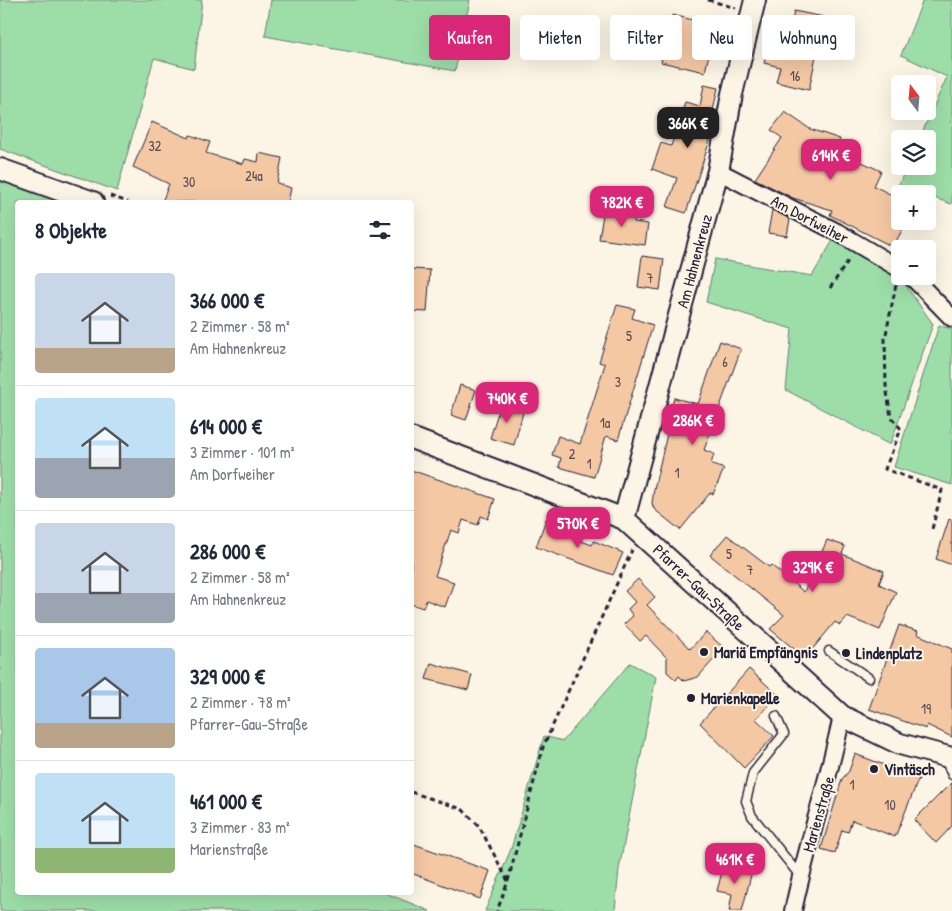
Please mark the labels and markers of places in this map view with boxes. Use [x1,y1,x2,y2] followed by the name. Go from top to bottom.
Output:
[647,106,729,149] pin: 366K €
[790,138,872,181] pin: 614K €
[581,186,663,228] pin: 782K €
[466,382,548,424] pin: 740K €
[652,404,734,446] pin: 286K €
[537,506,619,549] pin: 570K €
[772,550,854,593] pin: 329K €
[714,641,818,664] place label: Mariä Empfängnis
[856,642,922,665] place label: Lindenplatz
[698,646,710,658] marker: Mariä Empfängnis
[840,647,852,659] marker: Lindenplatz
[701,687,780,710] place label: Marienkapelle
[685,692,697,704] marker: Marienkapelle
[884,758,935,780] place label: Vintäsch
[868,763,880,775] marker: Vintäsch
[694,842,776,885] pin: 461K €

